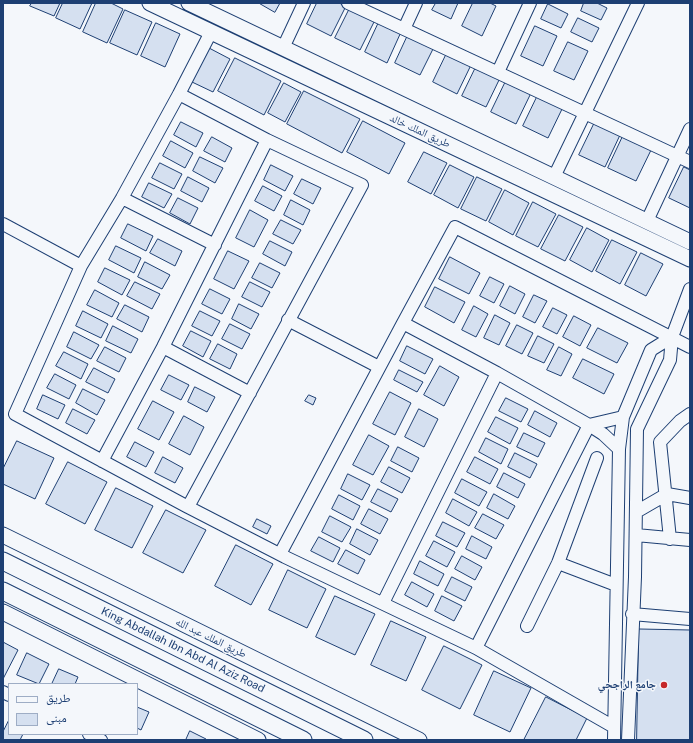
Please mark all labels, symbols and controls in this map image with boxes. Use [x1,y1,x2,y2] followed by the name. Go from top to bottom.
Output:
[388,111,452,151] street label: طريق الملك خالد
[99,604,267,696] street label: King Abdallah Ibn Abd Al Aziz Road
[173,615,249,661] street label: طريق الملك عبد الله
[598,678,656,692] place label: جامع الراجحي
[659,680,669,690] marker: جامع الراجحي
[8,683,138,735] legend
[46,691,71,705] text: طريق
[46,711,67,725] text: مبنى

